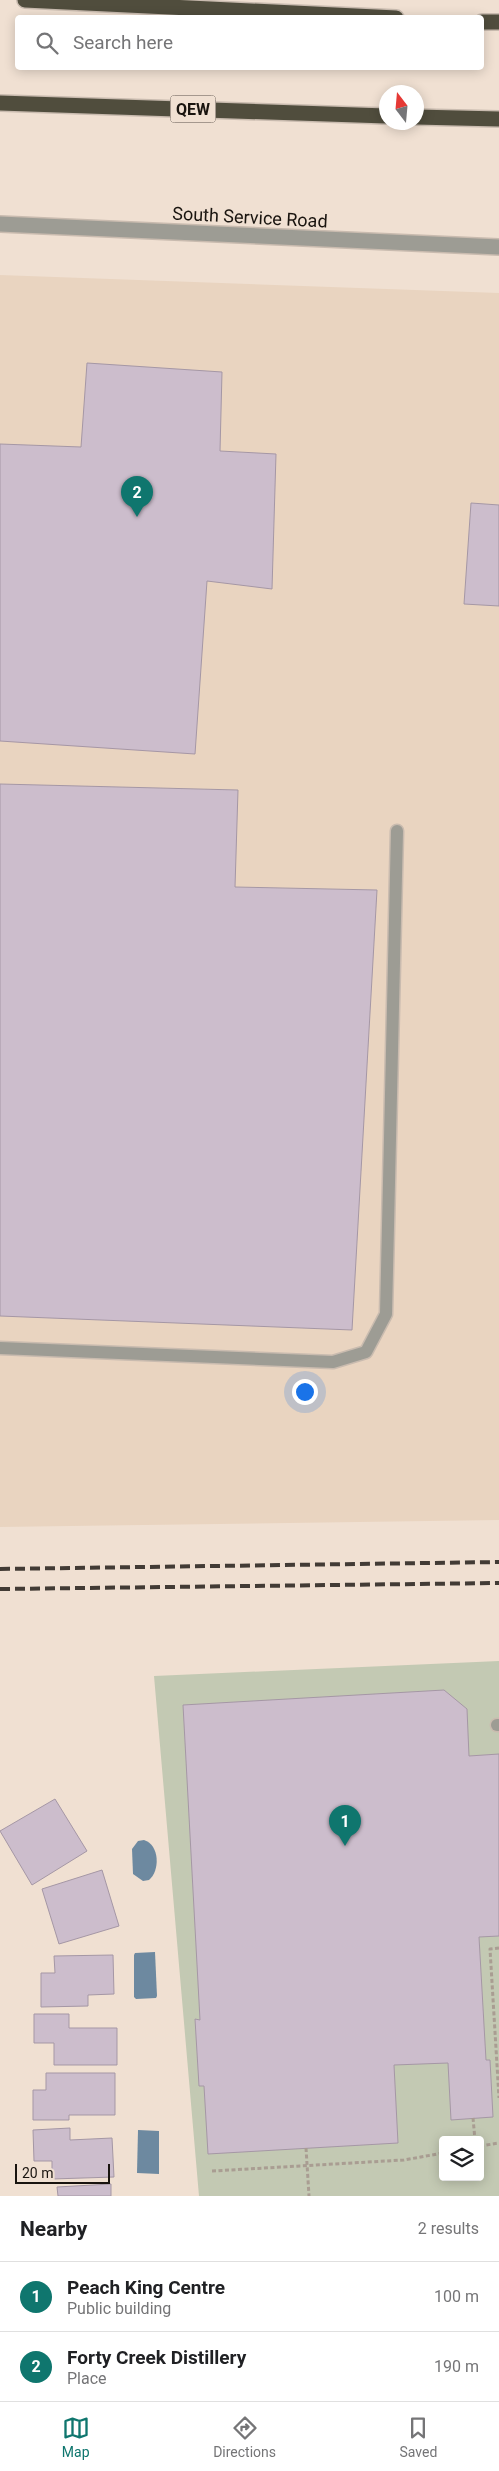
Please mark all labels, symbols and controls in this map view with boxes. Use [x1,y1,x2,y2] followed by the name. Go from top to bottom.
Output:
[15,15,484,70] search box
[33,29,61,57] icon: search
[73,31,173,54] text: Search here
[379,85,424,130] north arrow
[170,96,216,122] road number: QEW
[172,202,328,232] street label: South Service Road
[121,476,153,517] pin: 2
[292,1379,318,1405] your location
[329,1805,361,1846] pin: 1
[439,2136,484,2181] map controls
[439,2136,484,2181] button: layers
[15,2161,110,2184] scale bar
[22,2165,54,2181] text: 20 m
[20,2217,87,2241] text: Nearby
[418,2219,479,2238] text: 2 results
[67,2276,225,2299] text: Peach King Centre
[31,2287,41,2306] text: 1
[434,2287,479,2306] text: 100 m
[67,2299,171,2318] text: Public building
[67,2346,246,2369] text: Forty Creek Distillery
[31,2357,41,2376] text: 2
[434,2357,479,2376] text: 190 m
[67,2369,107,2388] text: Place
[62,2414,90,2460] tab: Map
[213,2414,276,2460] tab: Directions
[399,2414,437,2460] tab: Saved

